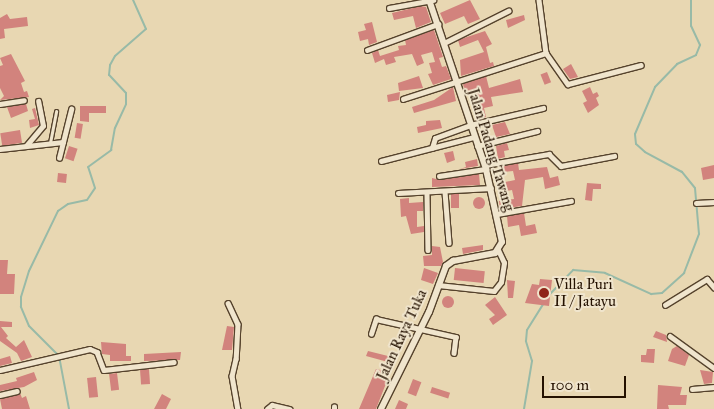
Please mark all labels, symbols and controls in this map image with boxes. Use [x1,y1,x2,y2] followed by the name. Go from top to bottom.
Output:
[464,86,518,214] street label: Jalan Padang Tawang
[554,275,616,310] place label: Villa Puri II / Jatayu
[373,287,431,383] street label: Jalan Raya Tuka
[538,287,550,299] marker: Villa Puri II / Jatayu
[544,366,628,398] scale bar
[550,376,589,394] text: 100 m

